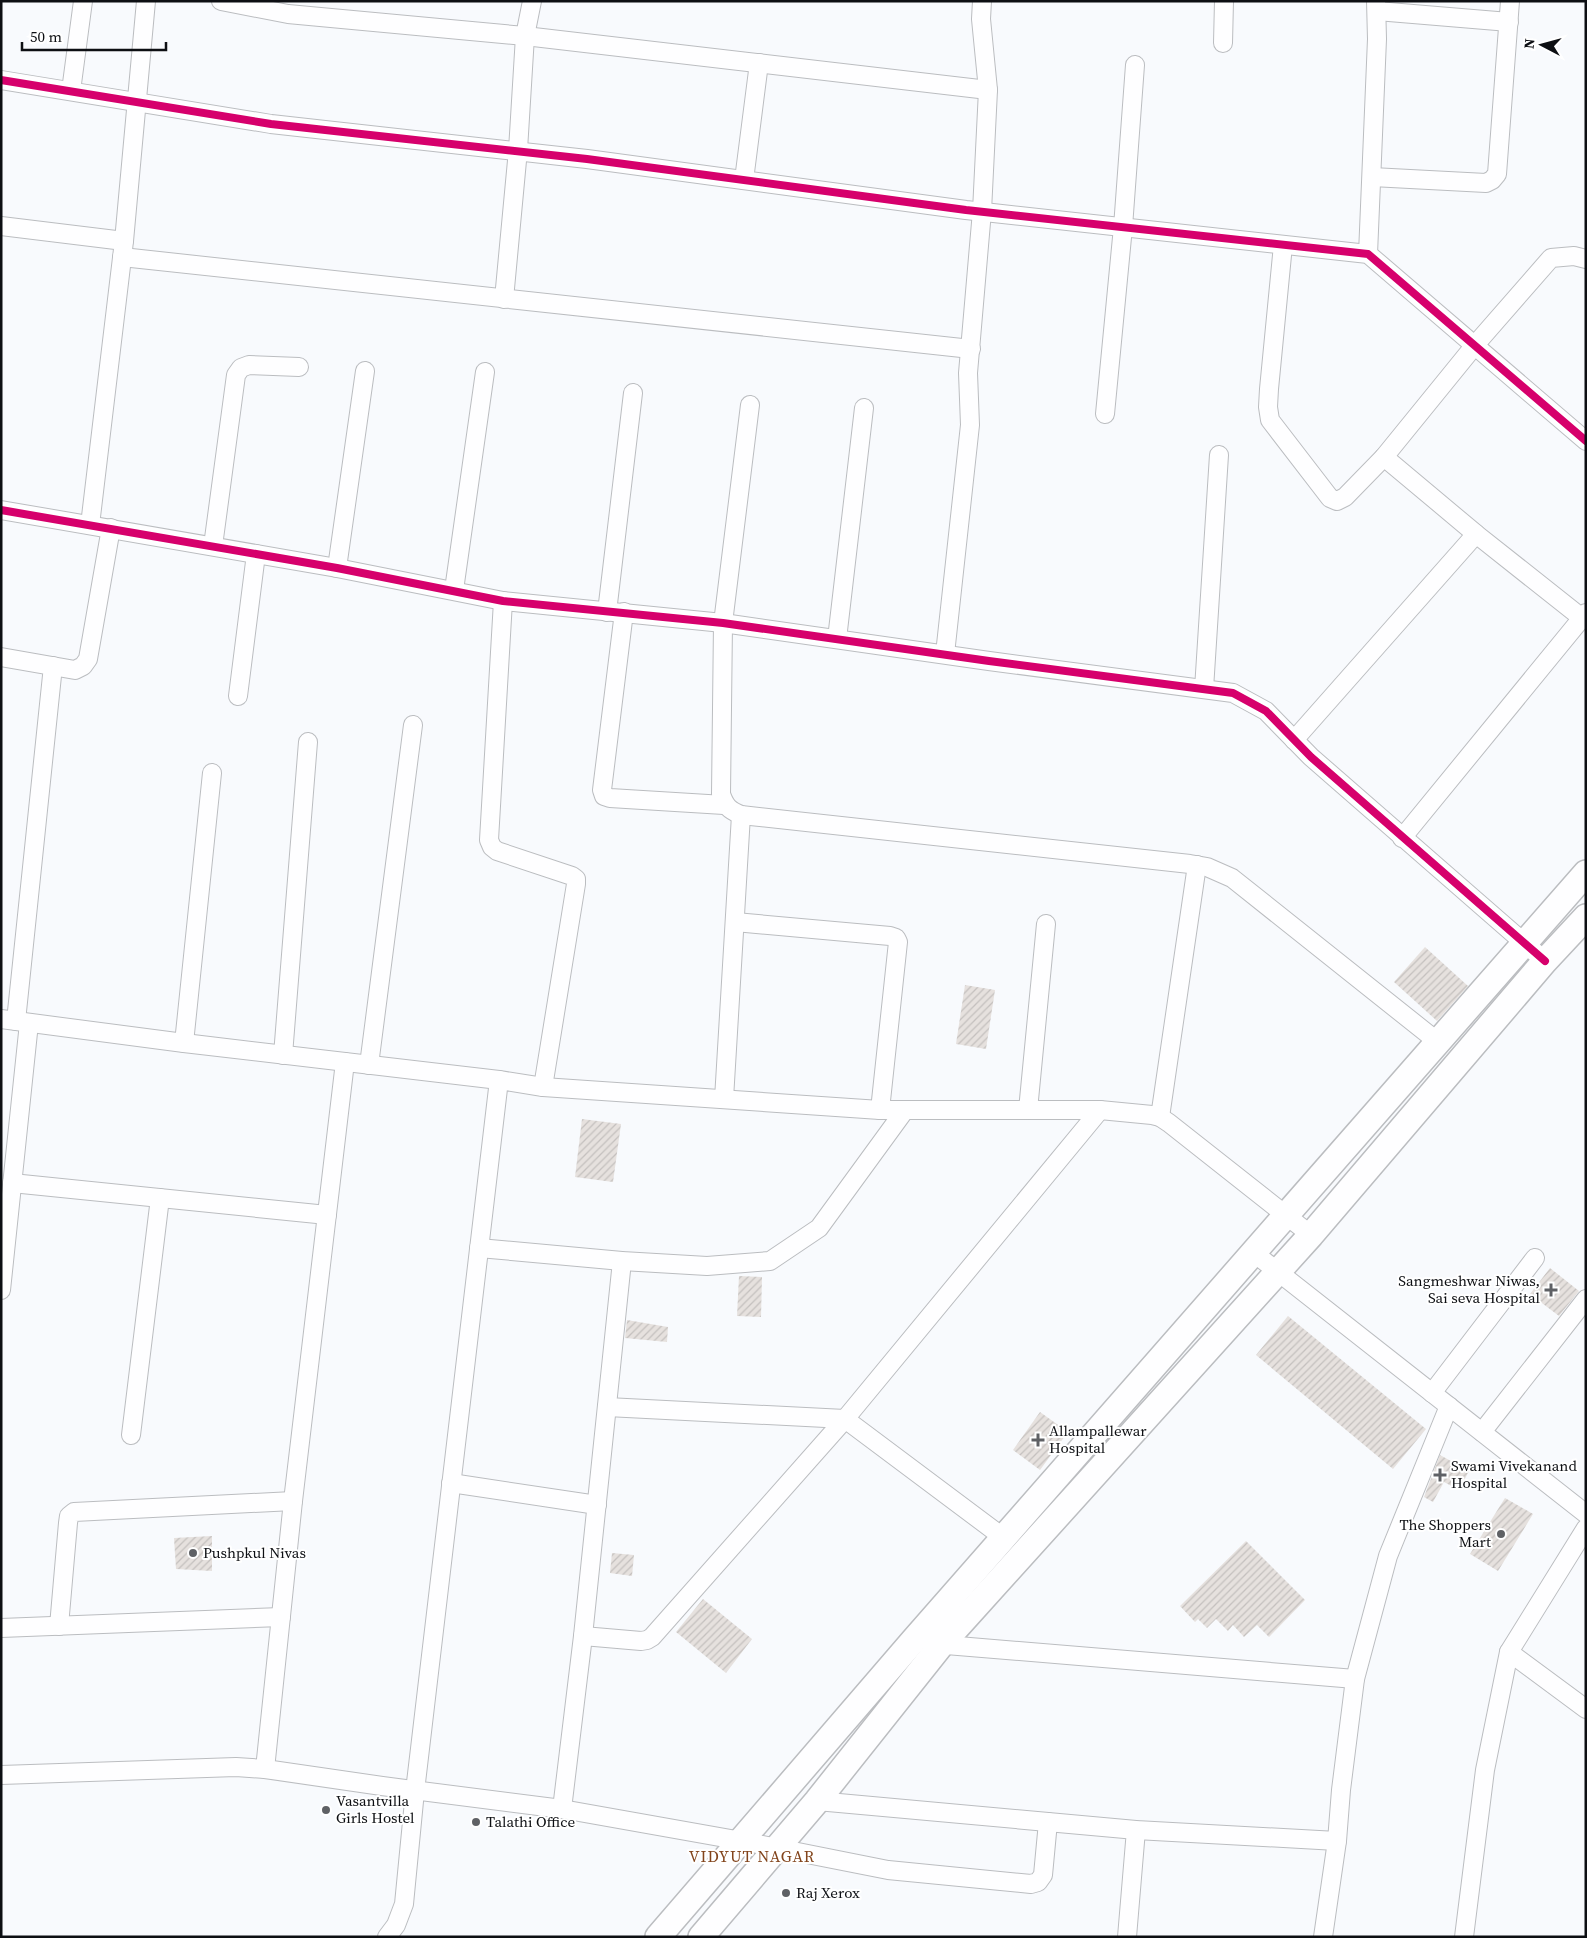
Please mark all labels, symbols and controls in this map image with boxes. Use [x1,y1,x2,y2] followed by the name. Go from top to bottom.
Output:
[22,20,166,52] scale bar
[1517,20,1567,70] north arrow
[30,26,62,47] text: 50 m
[1519,38,1540,50] text: N
[1398,1270,1541,1308] place label: Sangmeshwar Niwas, Sai seva Hospital
[1544,1283,1558,1297] marker: Sangmeshwar Niwas, Sai seva Hospital
[1049,1420,1147,1458] place label: Allampallewar Hospital
[1031,1433,1045,1447] marker: Allampallewar Hospital
[1451,1455,1577,1493] place label: Swami Vivekanand Hospital
[1433,1468,1447,1482] marker: Swami Vivekanand Hospital
[1399,1514,1491,1552] place label: The Shoppers Mart
[1495,1528,1507,1540] marker: The Shoppers Mart
[203,1542,306,1563] place label: Pushpkul Nivas
[187,1547,199,1559] marker: Pushpkul Nivas
[336,1790,415,1828] place label: Vasantvilla Girls Hostel
[320,1804,332,1816] marker: Vasantvilla Girls Hostel
[486,1811,575,1832] place label: Talathi Office
[470,1816,482,1828] marker: Talathi Office
[689,1845,815,1867] district label: VIDYUT NAGAR
[796,1882,860,1903] place label: Raj Xerox
[780,1887,792,1899] marker: Raj Xerox

